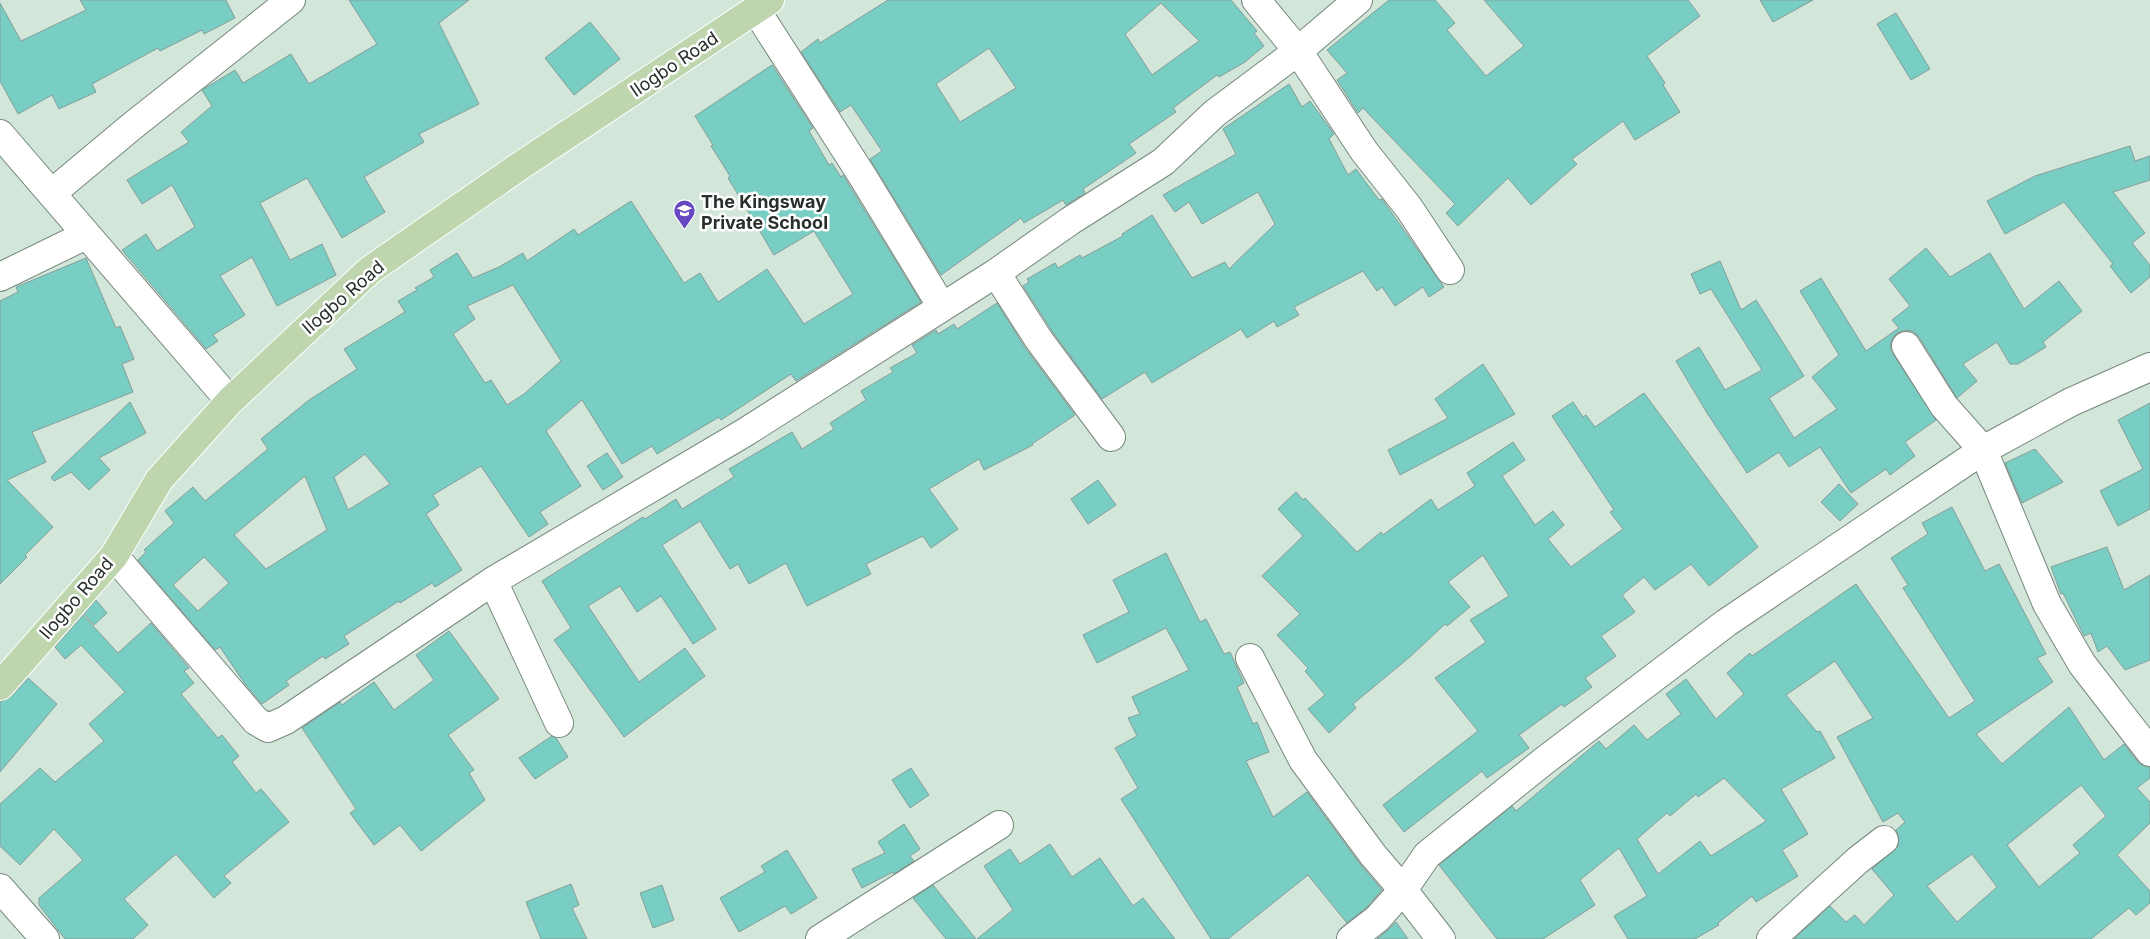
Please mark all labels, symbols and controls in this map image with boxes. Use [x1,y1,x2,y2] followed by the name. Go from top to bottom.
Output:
[626,27,722,101] street label: Ilogbo Road
[701,191,828,233] place label: The Kingsway Private School
[673,199,697,230] school or university icon: The Kingsway Private School
[298,256,388,338] street label: Ilogbo Road
[35,553,117,643] street label: Ilogbo Road

